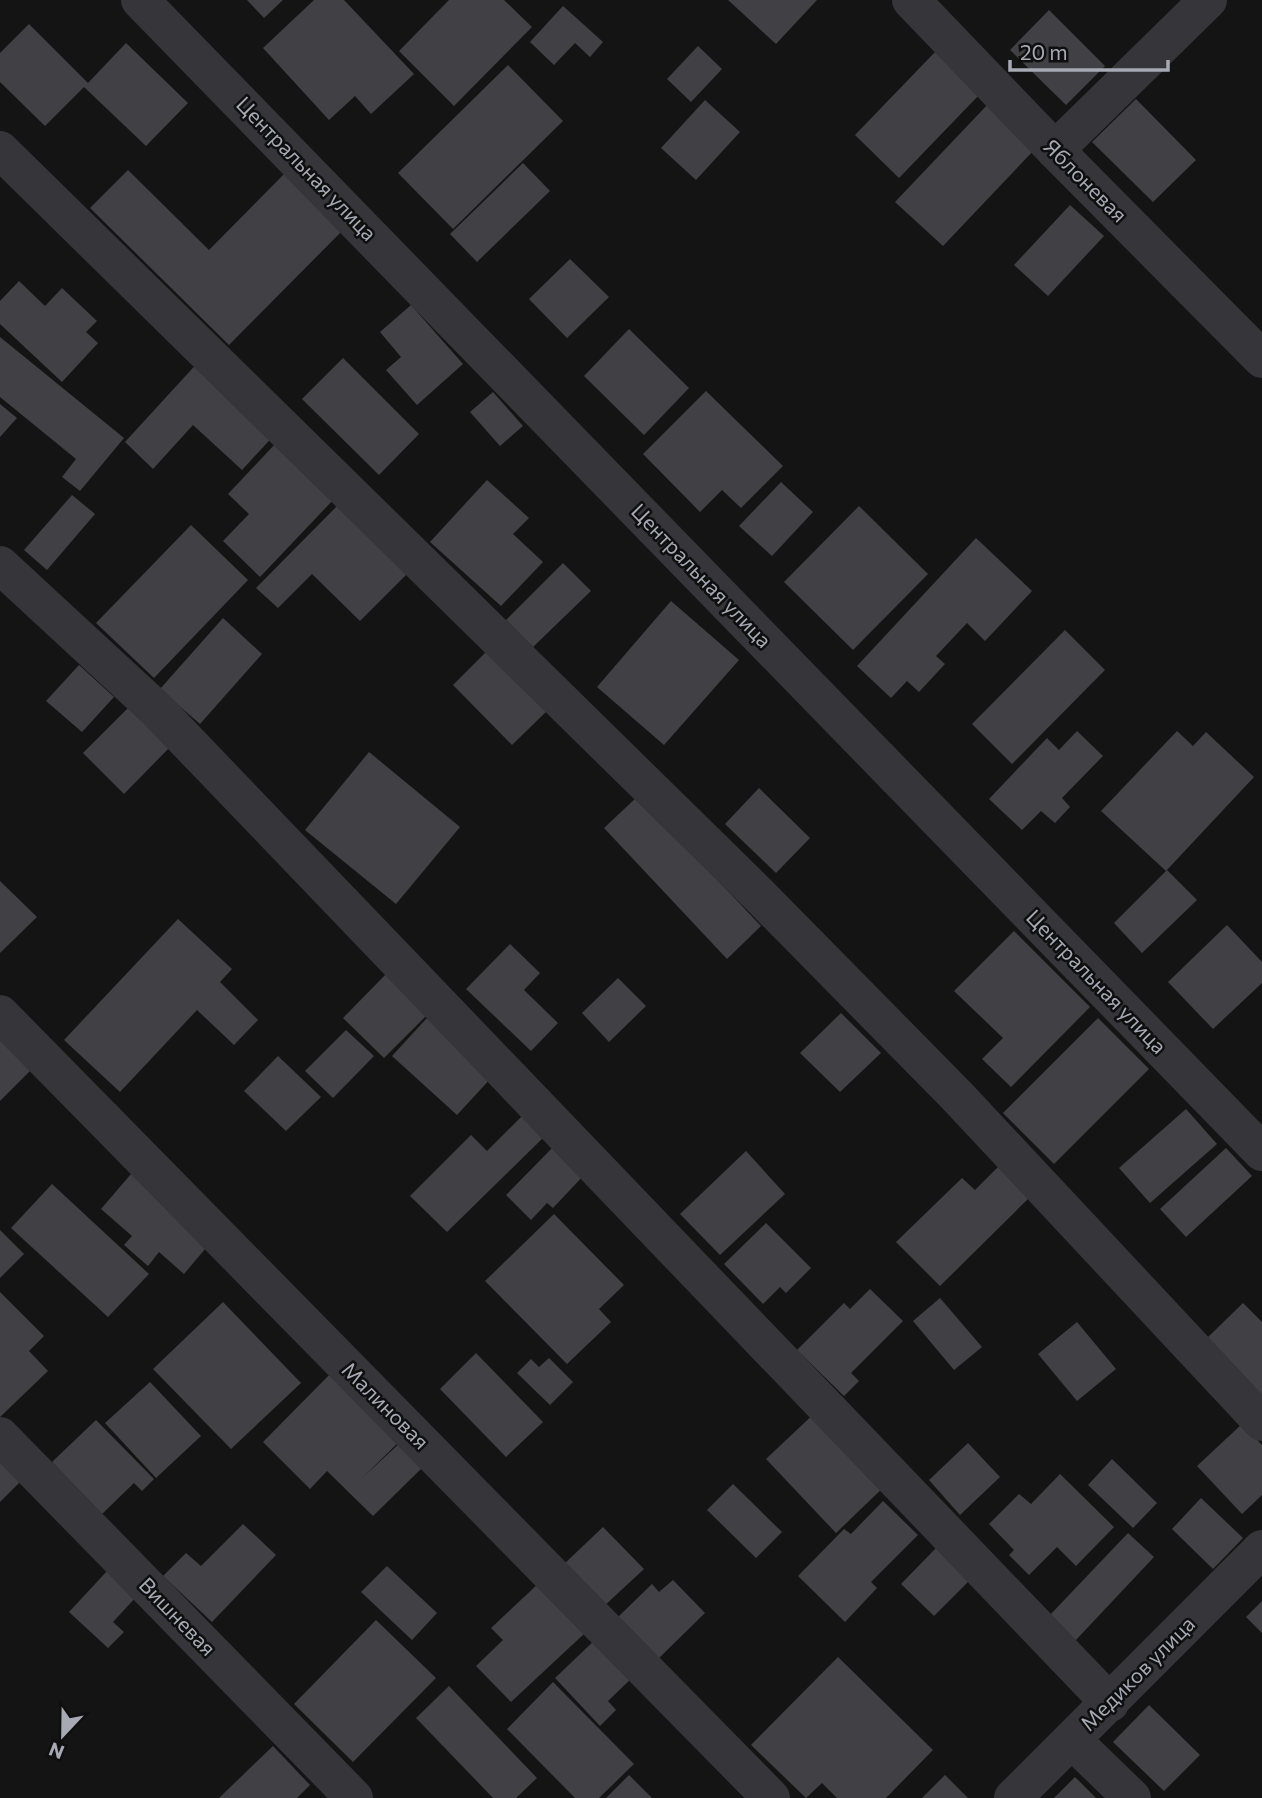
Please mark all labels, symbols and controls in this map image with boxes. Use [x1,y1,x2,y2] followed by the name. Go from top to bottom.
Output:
[1010,28,1168,72] scale bar
[1020,39,1068,64] text: 20 m
[232,91,382,245] street label: Центральная улица
[1039,133,1133,227] street label: Яблоневая
[627,498,777,652] street label: Центральная улица
[1022,904,1172,1058] street label: Центральная улица
[337,1356,435,1454] street label: Малиновая
[135,1572,222,1660] street label: Вишневая
[1075,1611,1199,1735] street label: Медиков улица
[28,1700,98,1770] north arrow
[46,1738,67,1765] text: N

